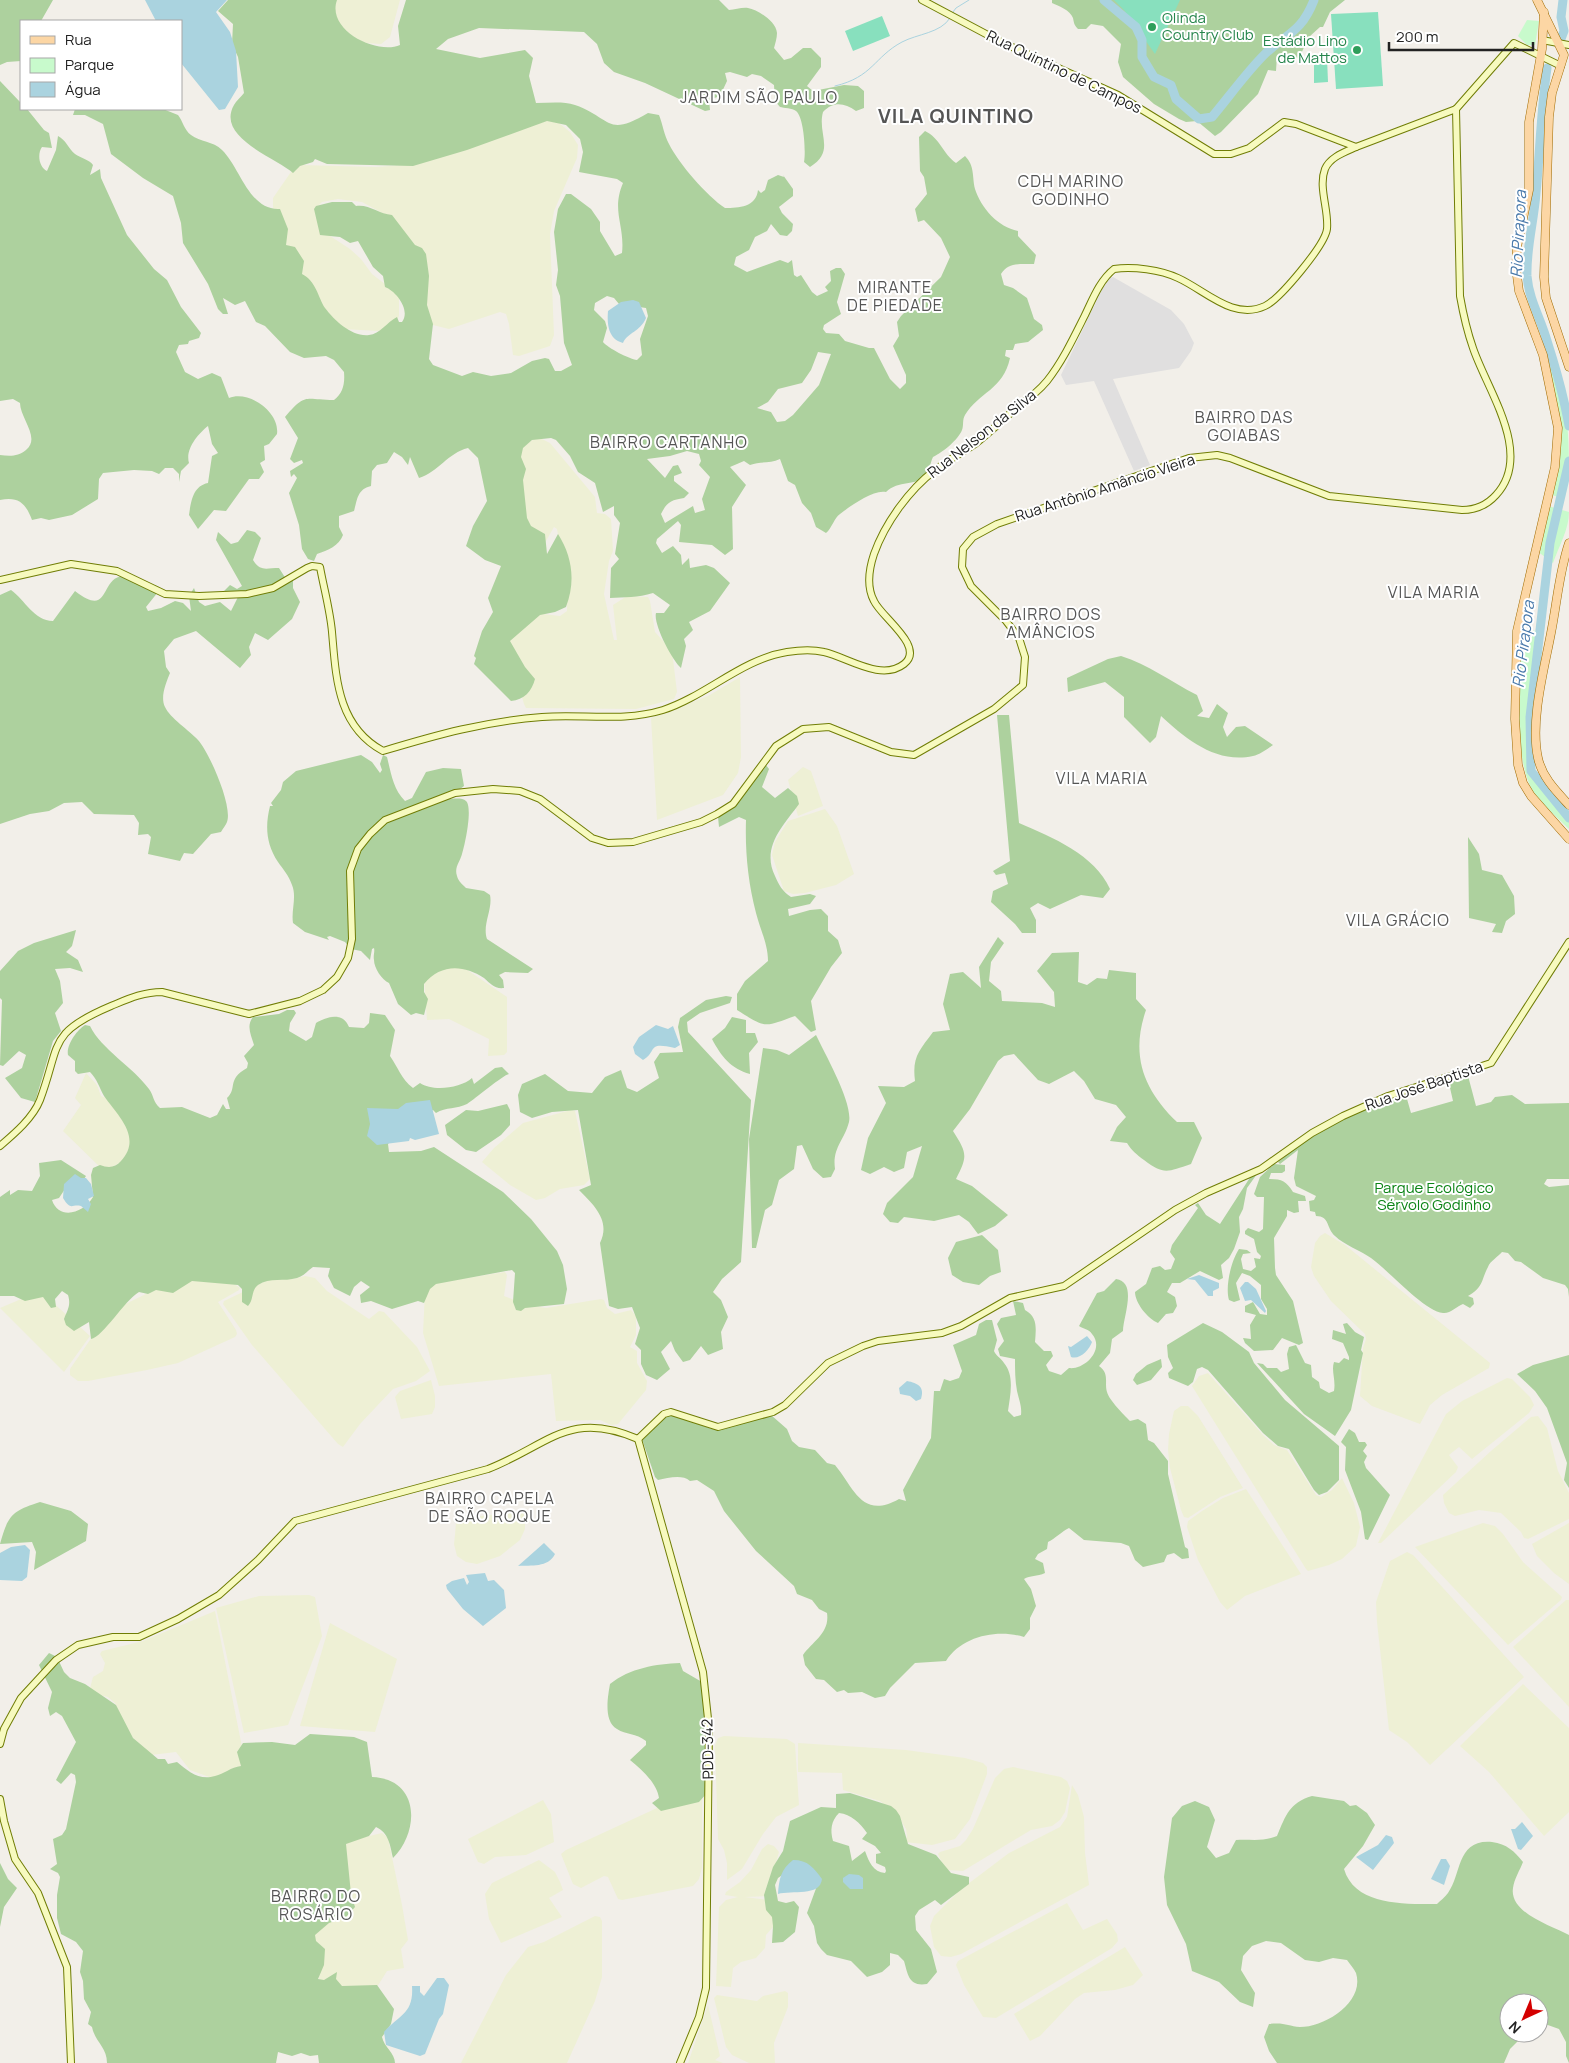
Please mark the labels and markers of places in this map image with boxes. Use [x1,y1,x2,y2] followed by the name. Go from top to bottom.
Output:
[1162,7,1254,45] place label: Olinda Country Club
[1146,21,1158,33] marker: Olinda Country Club
[1263,30,1347,68] place label: Estádio Lino de Mattos
[1351,44,1363,56] marker: Estádio Lino de Mattos

